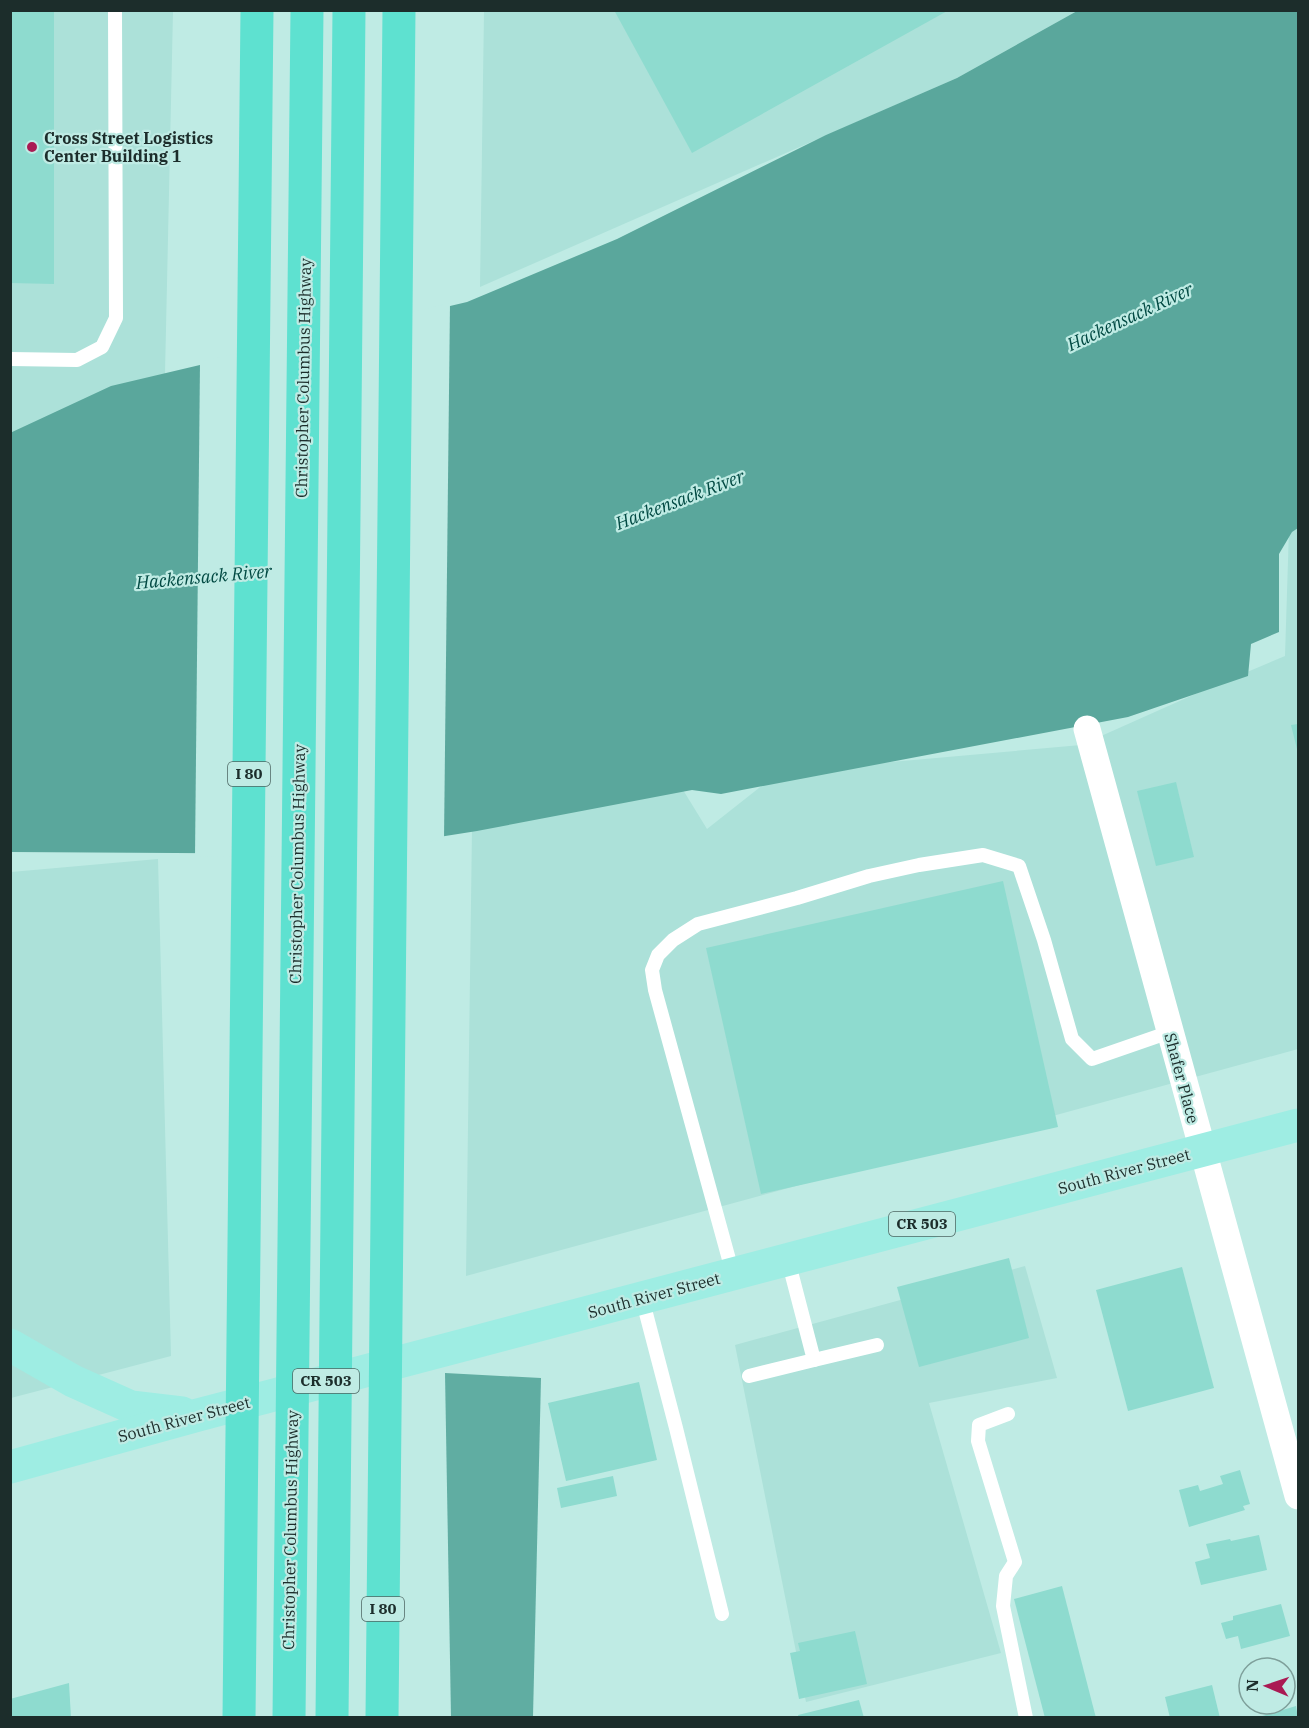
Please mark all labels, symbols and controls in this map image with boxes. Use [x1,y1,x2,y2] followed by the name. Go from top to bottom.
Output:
[44,128,213,166] place label: Cross Street Logistics Center Building 1
[25,140,39,154] marker: Cross Street Logistics Center Building 1
[291,257,315,498] street label: Christopher Columbus Highway
[1062,277,1197,356] water label: Hackensack River
[611,464,749,535] water label: Hackensack River
[134,559,274,594] water label: Hackensack River
[285,743,309,984] street label: Christopher Columbus Highway
[228,762,270,786] road number: I 80
[1160,1030,1204,1126] street label: Shafer Place
[1056,1144,1193,1198] street label: South River Street
[889,1212,955,1236] road number: CR 503
[586,1268,723,1322] street label: South River Street
[293,1369,359,1393] road number: CR 503
[116,1392,253,1446] street label: South River Street
[278,1409,302,1650] street label: Christopher Columbus Highway
[362,1597,404,1621] road number: I 80
[1237,1656,1297,1716] north arrow
[1242,1679,1262,1692] text: N

